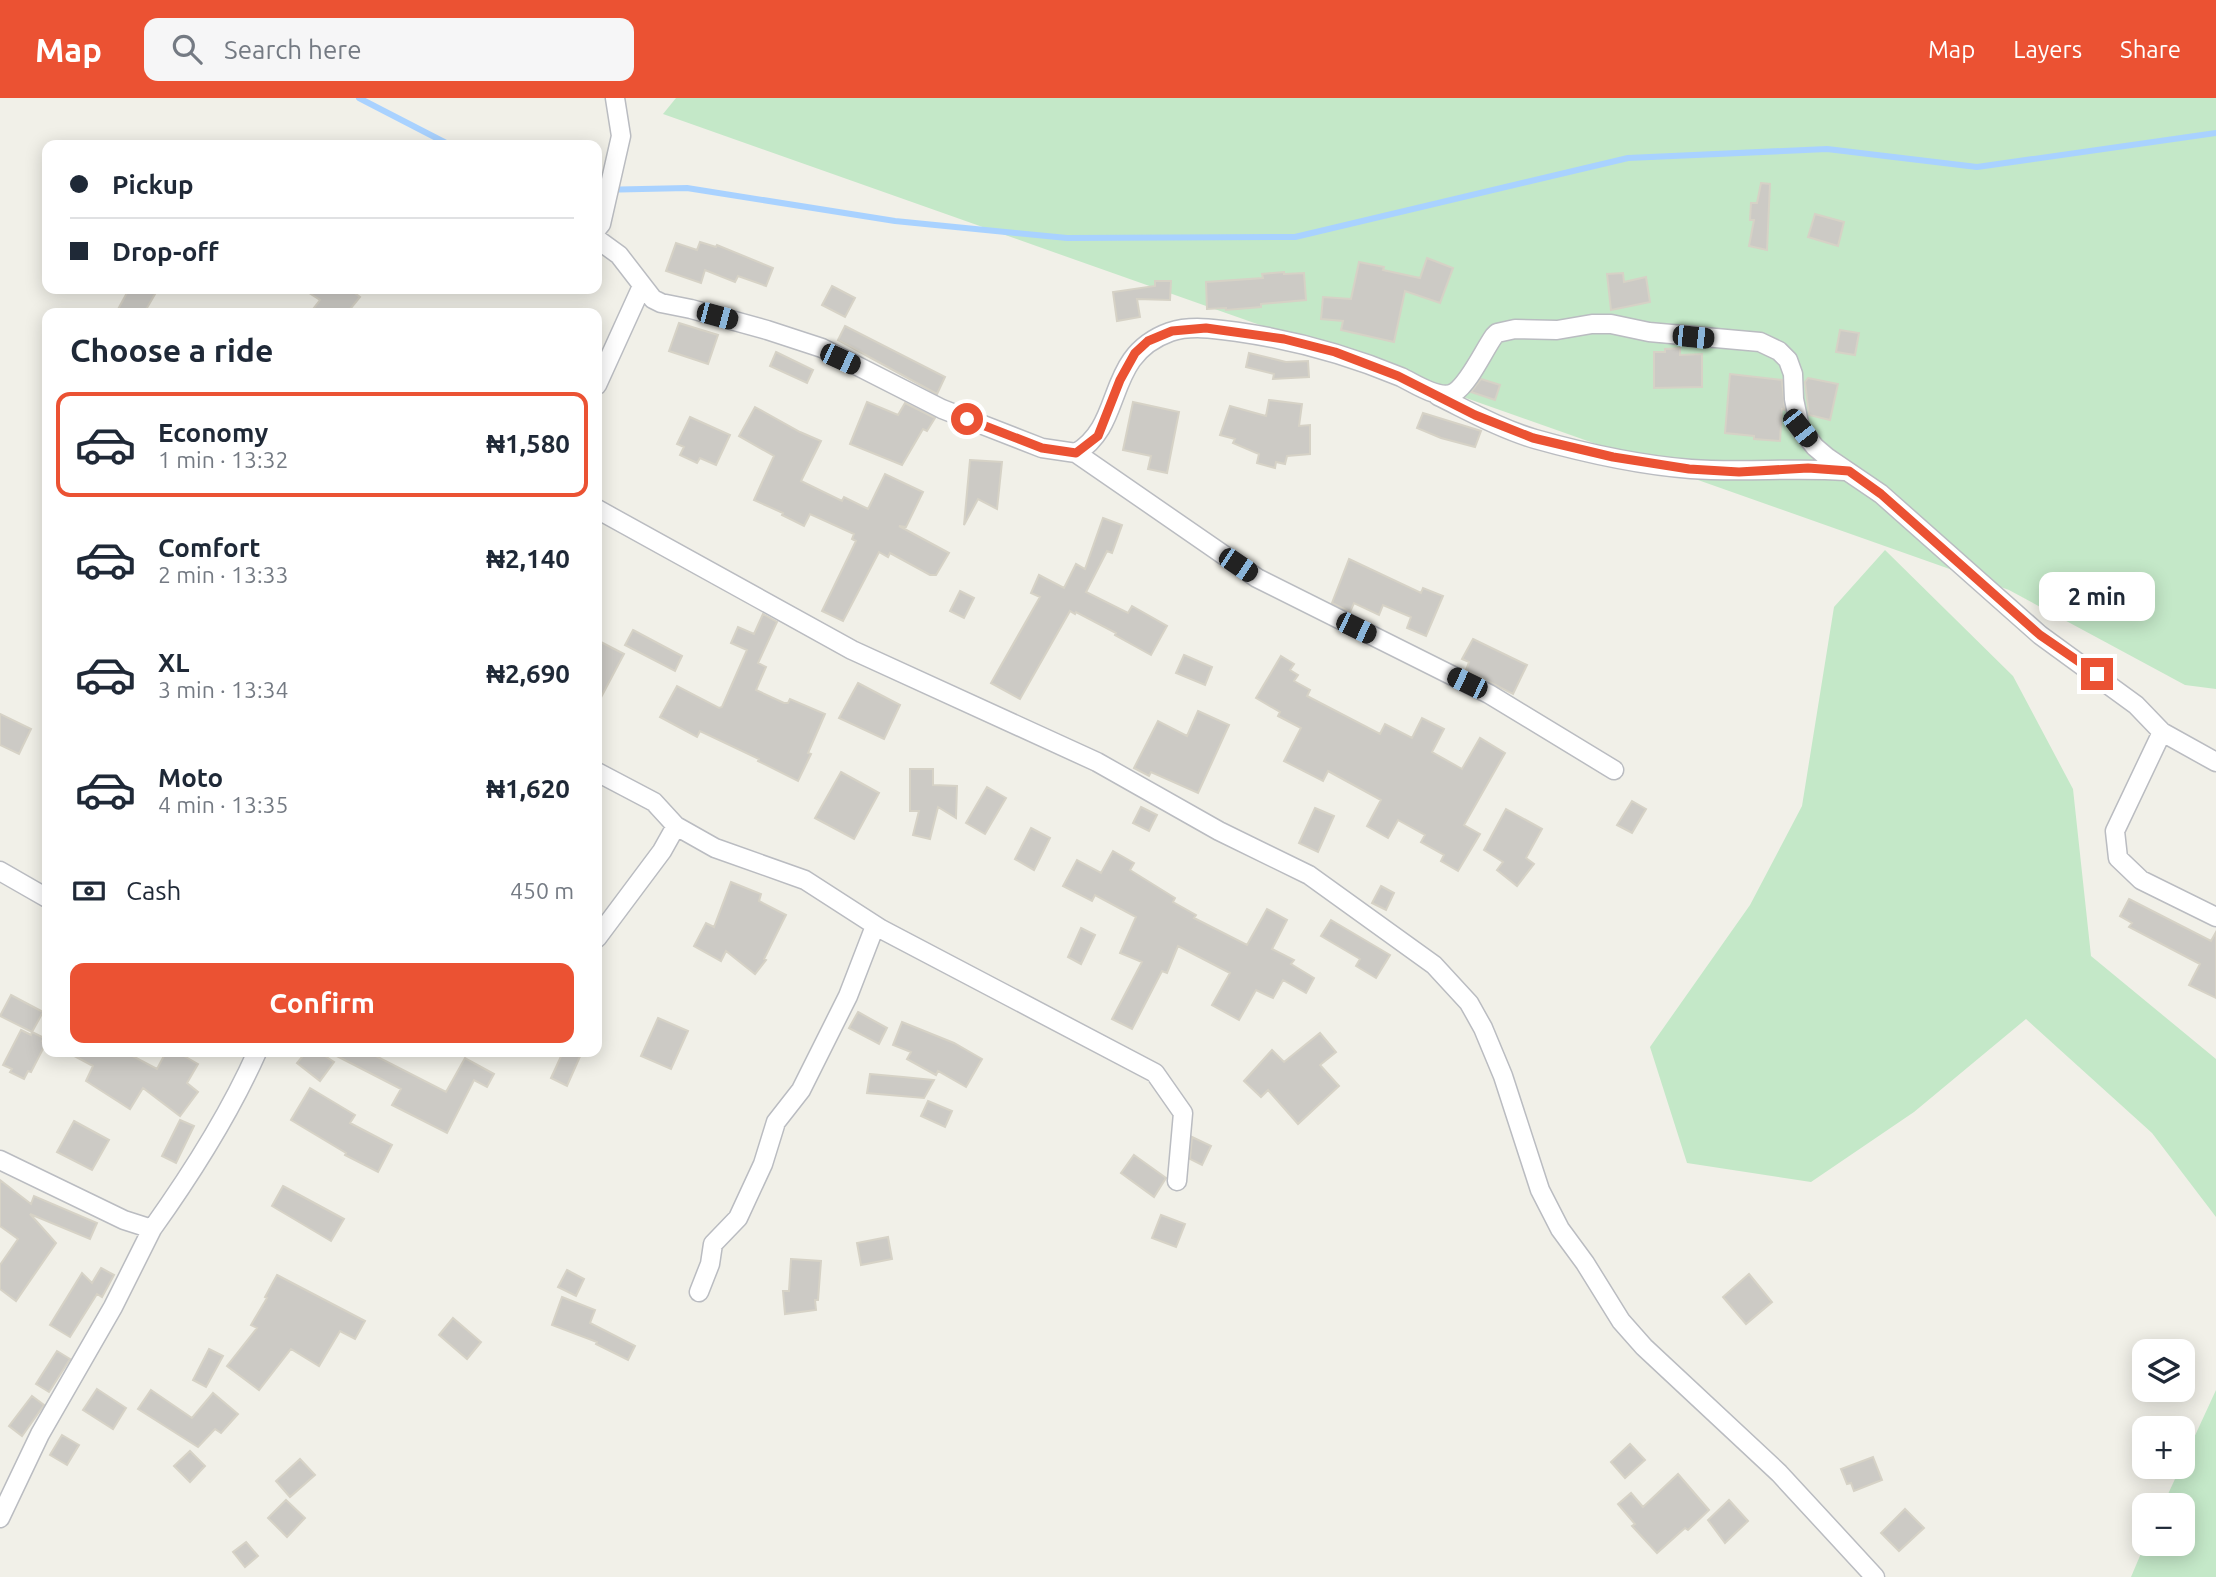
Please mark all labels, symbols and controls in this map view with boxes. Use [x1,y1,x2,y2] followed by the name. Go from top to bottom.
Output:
[144,18,634,81] search box
[168,30,206,68] icon: search
[35,31,102,68] text: Map
[224,35,362,64] text: Search here
[1928,36,1975,63] text: Map
[2013,36,2082,63] text: Layers
[2120,36,2181,63] text: Share
[112,170,194,199] text: Pickup
[112,237,219,266] text: Drop-off
[694,300,741,332] car
[1672,324,1715,350] car
[70,332,273,368] text: Choose a ride
[817,341,864,377] car
[951,403,983,435] route start
[1779,405,1822,451] car
[74,413,137,476] icon: car
[158,418,268,447] text: Economy
[486,429,570,458] text: ₦1,580
[158,447,289,472] text: 1 min · 13:32
[74,528,137,591] icon: car
[158,533,261,562] text: Comfort
[486,544,570,573] text: ₦2,140
[1215,545,1262,585] car
[158,562,289,587] text: 2 min · 13:33
[2039,573,2155,622] callout: 2 min
[2068,584,2126,609] text: 2 min
[1333,609,1380,647] car
[74,643,137,706] icon: car
[158,648,189,677] text: XL
[2081,658,2113,690] route end
[486,659,570,688] text: ₦2,690
[1444,664,1491,702] car
[158,677,289,702] text: 3 min · 13:34
[74,758,137,821] icon: car
[158,763,223,792] text: Moto
[486,774,570,803] text: ₦1,620
[158,792,289,817] text: 4 min · 13:35
[70,872,108,910] icon: cash
[126,876,181,905] text: Cash
[510,878,574,903] text: 450 m
[70,963,574,1043] button: Confirm
[2132,1339,2195,1556] map controls
[2132,1339,2195,1402] button: layers
[2132,1416,2195,1479] button: +
[2132,1493,2195,1556] button: −

